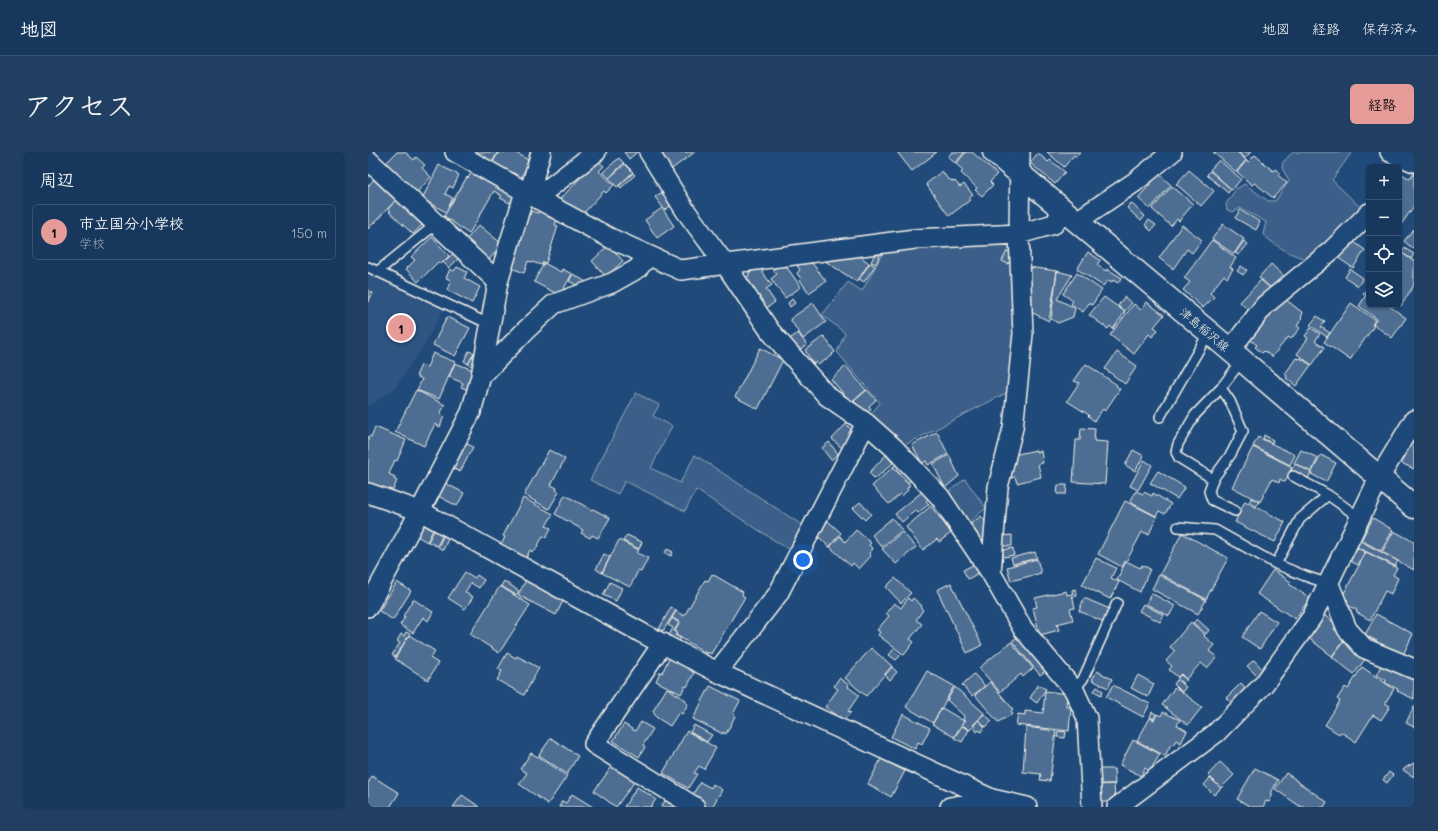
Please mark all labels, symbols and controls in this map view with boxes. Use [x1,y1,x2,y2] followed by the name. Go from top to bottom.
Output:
[20,16,58,41] text: 地図
[1262,19,1290,38] text: 地図
[1312,19,1340,38] text: 経路
[1362,19,1418,38] text: 保存済み
[1350,84,1414,124] button: 経路
[24,87,134,123] text: アクセス
[1366,164,1402,308] map controls
[1366,164,1402,200] button: +
[40,168,74,190] text: 周辺
[1366,200,1402,236] button: −
[79,213,184,233] text: 市立国分小学校
[51,224,57,241] text: 1
[291,224,327,241] text: 150 m
[79,234,105,251] text: 学校
[1366,236,1402,272] button: locate
[1366,272,1402,308] button: layers
[1177,304,1233,354] street label: 津島稲沢線
[388,313,414,343] pin: 1
[793,550,813,570] your location

